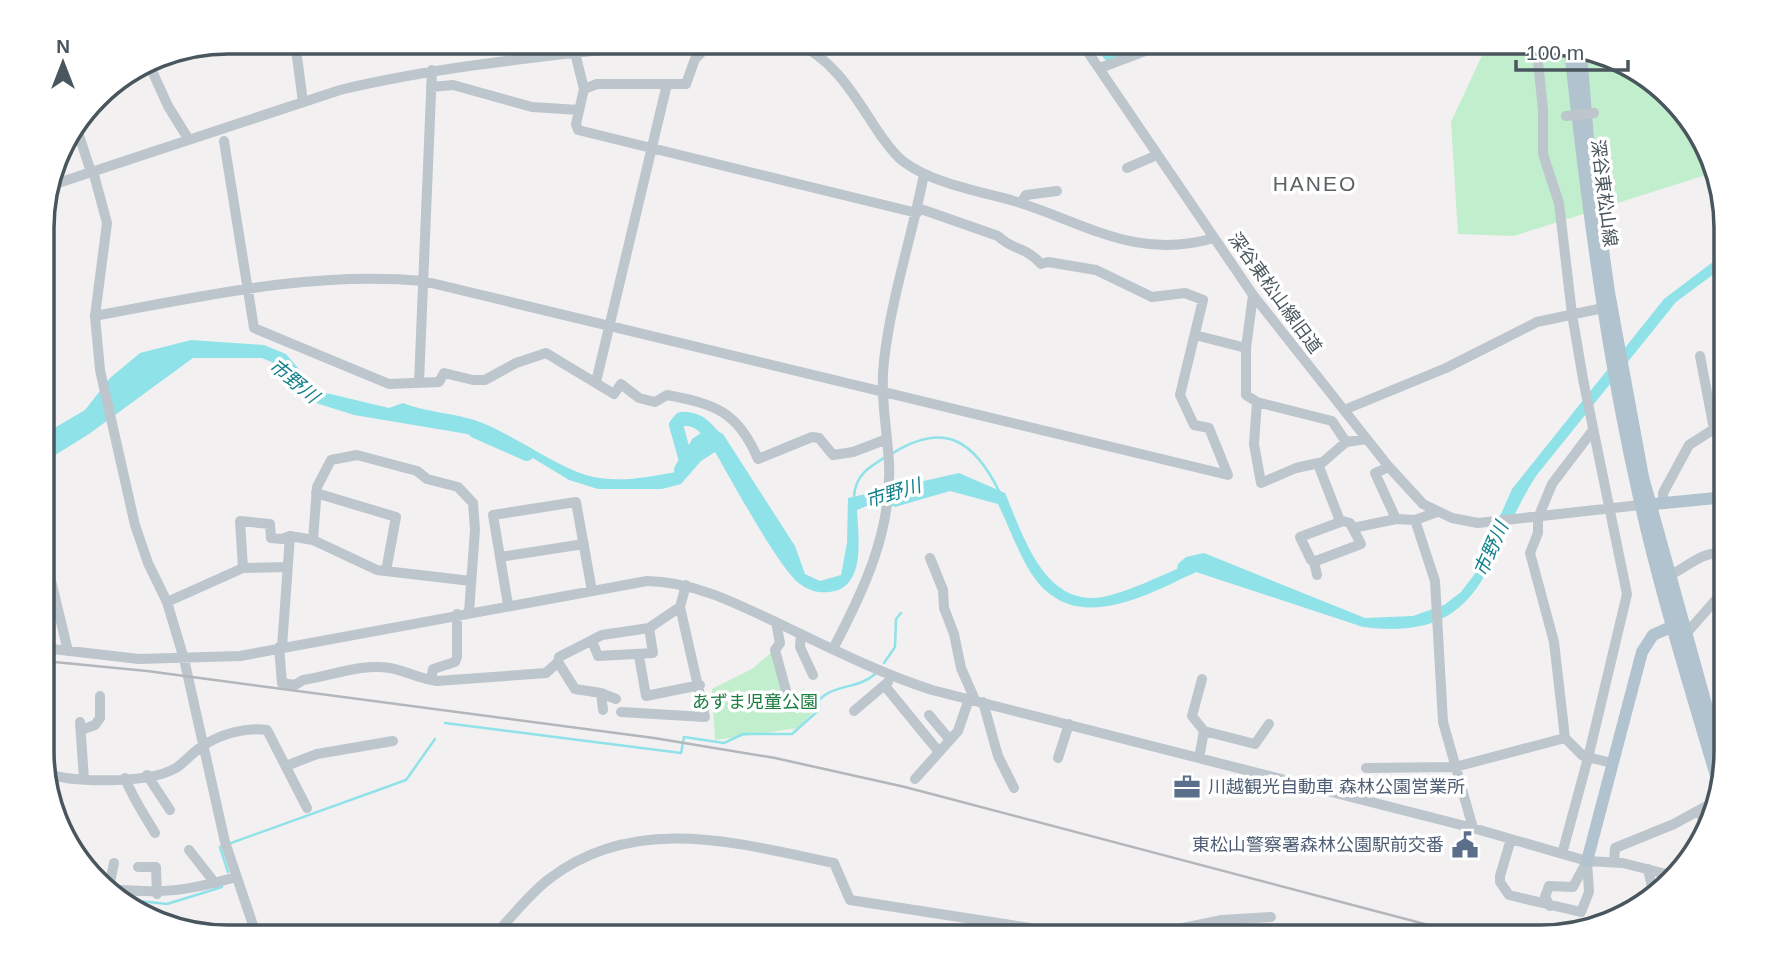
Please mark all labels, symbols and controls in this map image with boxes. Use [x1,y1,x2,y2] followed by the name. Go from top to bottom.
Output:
[28,28,98,98] north arrow
[1516,28,1628,72] scale bar
[56,36,70,57] text: N
[1526,41,1584,64] text: 100 m
[1587,138,1621,248] street label: 深谷東松山線
[1273,172,1357,195] district label: HANEO
[1225,229,1325,357] street label: 深谷東松山線旧道
[265,355,324,408] water label: 市野川
[863,474,925,511] water label: 市野川
[1470,517,1513,579] water label: 市野川
[692,692,818,712] park label: あずま児童公園
[1172,772,1202,802] office icon: 川越観光自動車 森林公園営業所
[1208,777,1465,797] place label: 川越観光自動車 森林公園営業所
[1450,830,1480,860] public building icon: 東松山警察署森林公園駅前交番
[1192,835,1444,855] place label: 東松山警察署森林公園駅前交番

